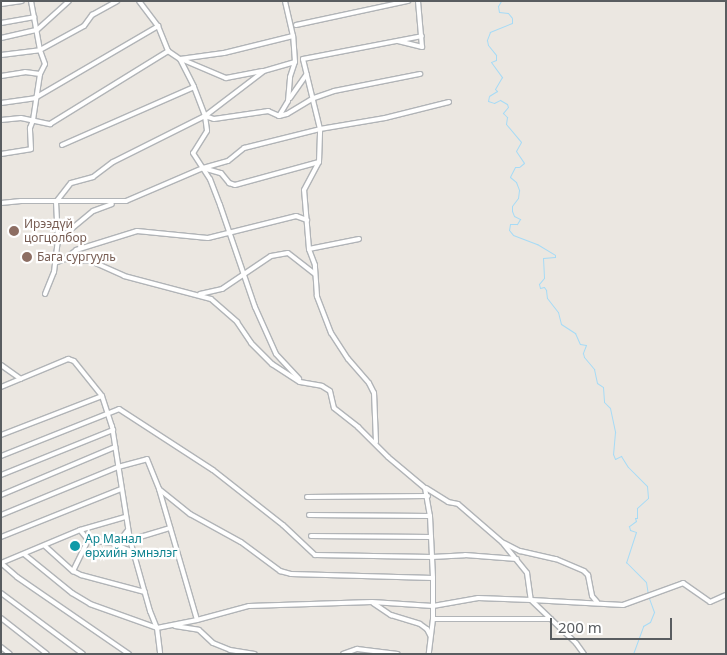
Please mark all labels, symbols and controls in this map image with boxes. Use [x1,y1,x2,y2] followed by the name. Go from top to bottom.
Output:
[24,217,87,245] place label: Ирээдүй цогцолбор
[8,225,20,237] marker: Ирээдүй цогцолбор
[37,250,116,264] place label: Бага сургууль
[21,251,33,263] marker: Бага сургууль
[85,532,178,560] place label: Ар Манал өрхийн эмнэлэг
[69,540,81,552] marker: Ар Манал өрхийн эмнэлэг
[552,608,674,640] scale bar
[558,617,602,637] text: 200 m

